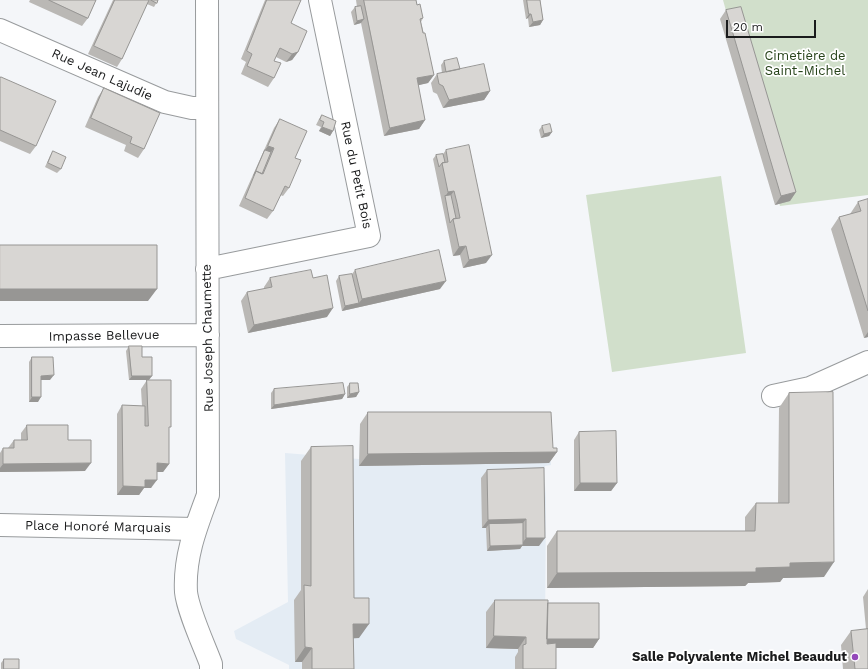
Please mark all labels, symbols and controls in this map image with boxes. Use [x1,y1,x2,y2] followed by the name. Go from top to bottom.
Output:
[728,12,818,38] scale bar
[733,20,763,34] text: 20 m
[49,46,155,104] street label: Rue Jean Lajudie
[764,48,846,79] park label: Cimetière de Saint-Michel
[337,120,375,230] street label: Rue du Petit Bois
[199,264,217,412] street label: Rue Joseph Chaumette
[48,327,160,345] street label: Impasse Bellevue
[25,518,171,536] street label: Place Honoré Marquais
[632,649,847,665] place label: Salle Polyvalente Michel Beaudut
[850,652,860,662] marker: Salle Polyvalente Michel Beaudut

